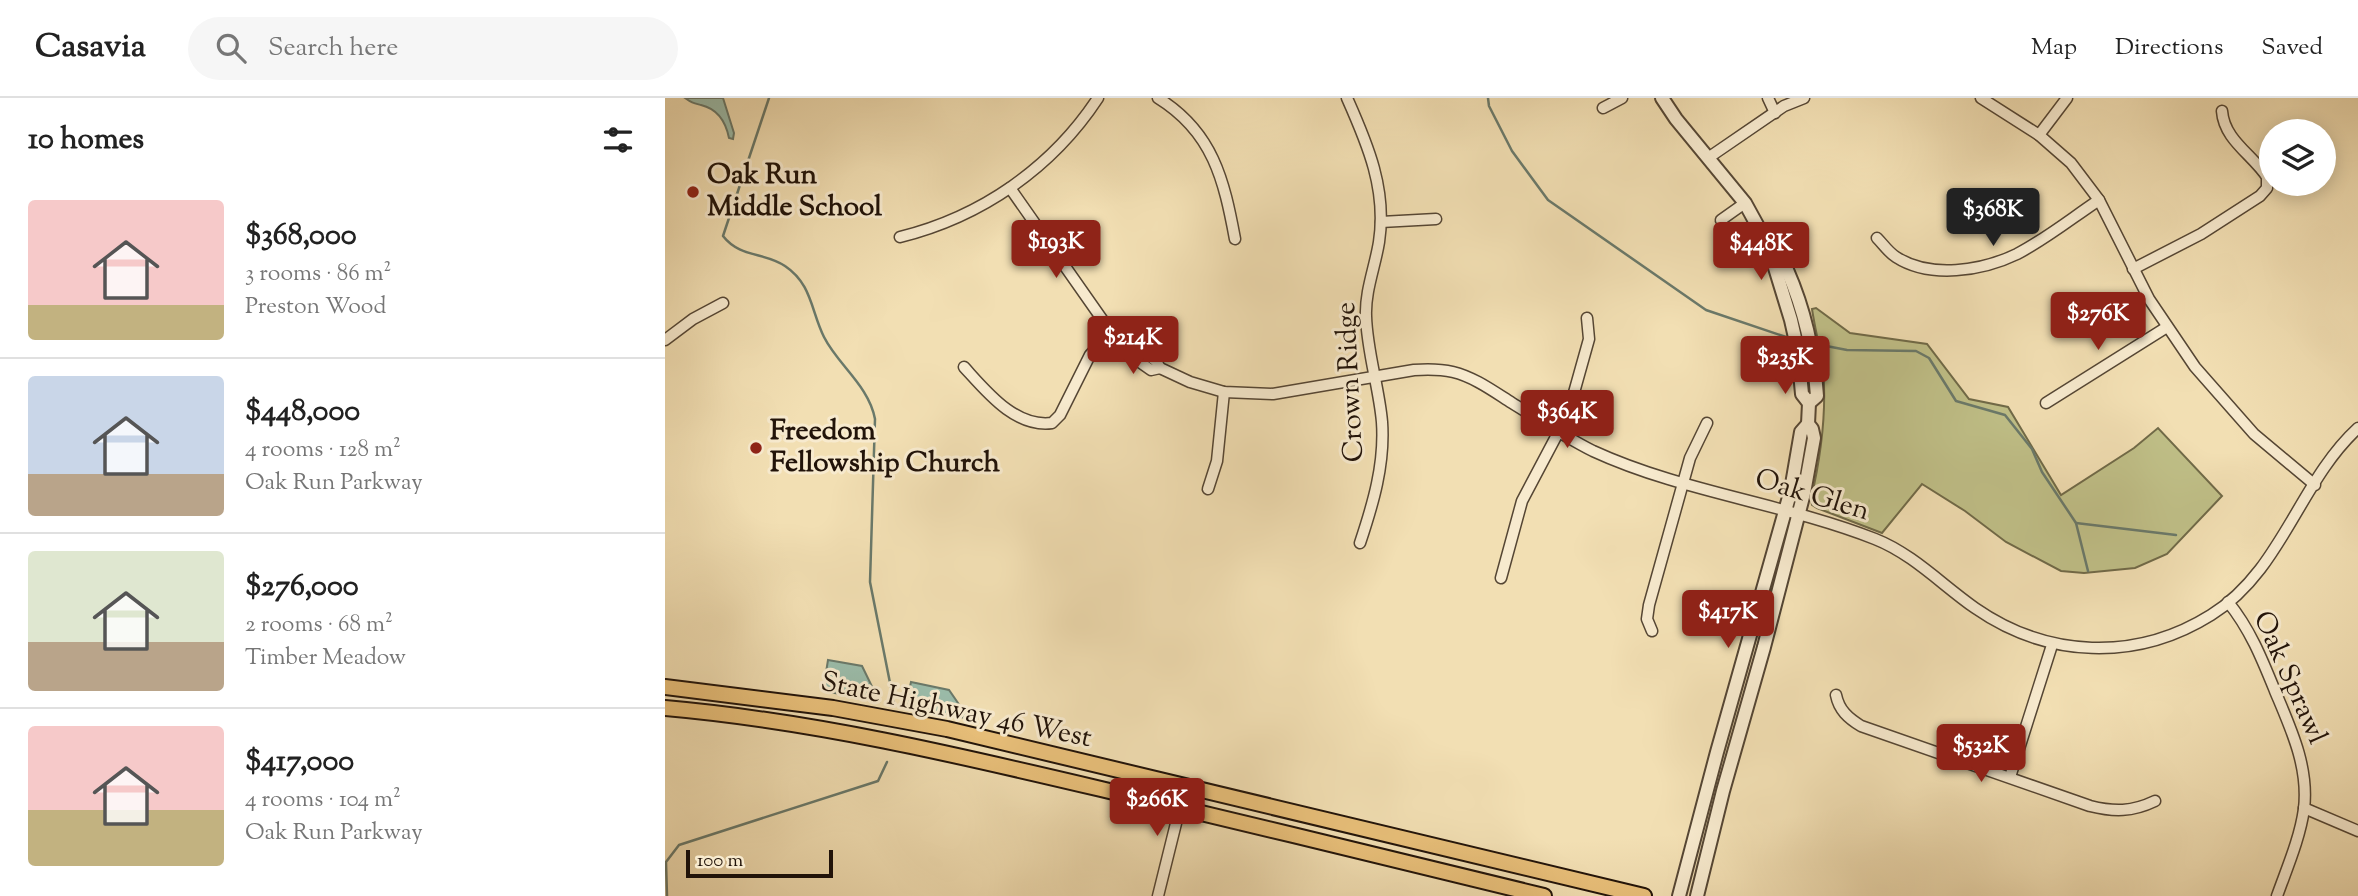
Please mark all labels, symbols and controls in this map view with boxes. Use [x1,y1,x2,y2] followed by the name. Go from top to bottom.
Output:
[188,17,678,80] search box
[35,24,146,72] text: Casavia
[212,29,250,67] icon: search
[268,30,398,67] text: Search here
[2031,31,2077,65] text: Map
[2115,31,2223,65] text: Directions
[2261,31,2323,65] text: Saved
[28,119,144,162] text: 10 homes
[2259,119,2336,196] map controls
[2259,119,2336,196] button: layers
[599,121,637,159] icon: filters
[707,156,882,228] place label: Oak Run Middle School
[685,184,701,200] marker: Oak Run Middle School
[1944,188,2042,248] pin: $368K
[1963,194,2023,227] text: $368K
[245,215,357,258] text: $368,000
[1007,220,1105,280] pin: $193K
[1712,222,1810,282] pin: $448K
[1028,226,1084,259] text: $193K
[84,228,168,312] icon: home
[1729,228,1793,261] text: $448K
[245,258,391,291] text: 3 rooms · 86 m²
[245,291,386,324] text: Preston Wood
[2049,292,2147,352] pin: $276K
[2067,298,2129,331] text: $276K
[1327,301,1375,463] street label: Crown Ridge
[1084,316,1182,376] pin: $214K
[1103,322,1163,355] text: $214K
[1736,336,1834,396] pin: $235K
[1757,342,1813,375] text: $235K
[1518,390,1616,450] pin: $364K
[245,391,360,434] text: $448,000
[1537,396,1597,429] text: $364K
[84,404,168,488] icon: home
[770,412,1000,484] place label: Freedom Fellowship Church
[245,434,401,467] text: 4 rooms · 128 m²
[748,440,764,456] marker: Freedom Fellowship Church
[1750,460,1874,532] street label: Oak Glen
[245,467,423,500] text: Oak Run Parkway
[245,566,359,609] text: $276,000
[84,579,168,663] icon: home
[1679,590,1777,650] pin: $417K
[1698,596,1758,629] text: $417K
[2242,605,2336,751] street label: Oak Sprawl
[245,609,393,642] text: 2 rooms · 68 m²
[245,642,406,675] text: Timber Meadow
[817,663,1096,759] street label: State Highway 46 West
[1932,724,2030,784] pin: $532K
[1953,730,2009,763] text: $532K
[245,741,354,784] text: $417,000
[84,754,168,838] icon: home
[1108,778,1206,838] pin: $266K
[245,784,401,817] text: 4 rooms · 104 m²
[1126,784,1188,817] text: $266K
[245,817,423,850] text: Oak Run Parkway
[686,847,833,879] scale bar
[697,848,743,875] text: 100 m

